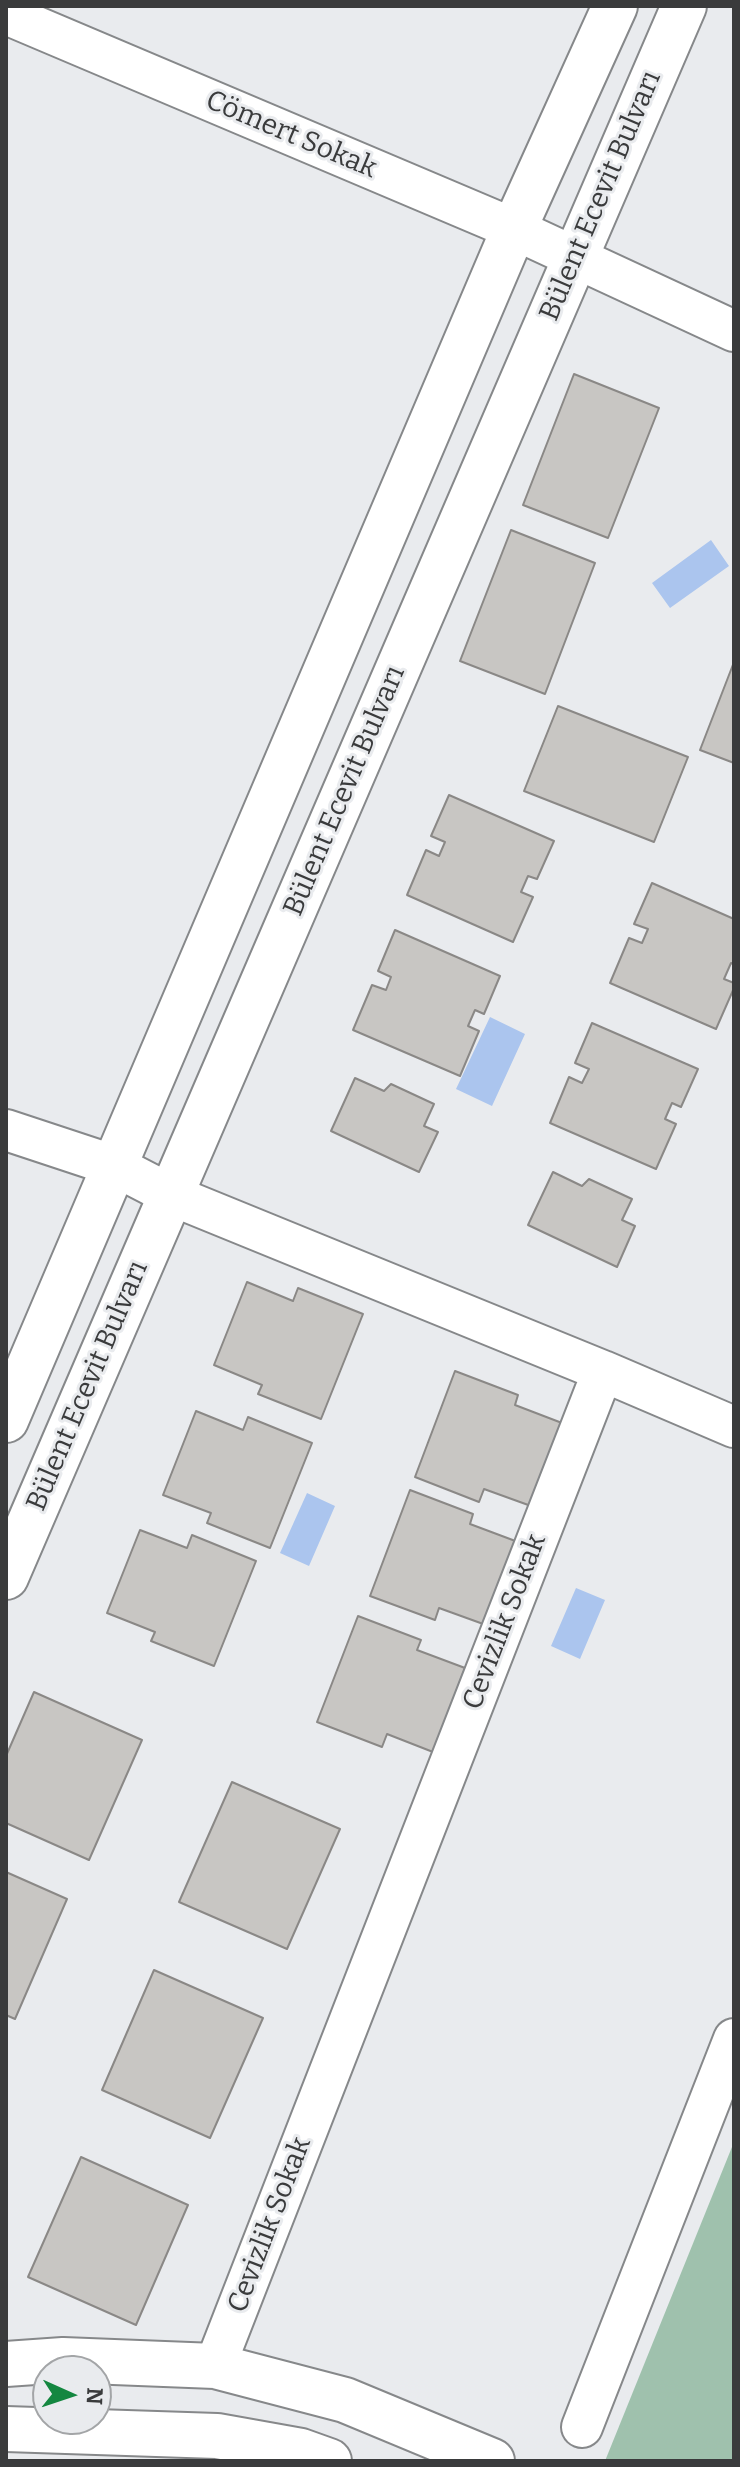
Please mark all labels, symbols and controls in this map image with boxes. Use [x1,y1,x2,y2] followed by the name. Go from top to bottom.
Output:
[533,66,669,326] street label: Bülent Ecevit Bulvarı
[201,84,381,186] street label: Cömert Sokak
[277,661,413,921] street label: Bülent Ecevit Bulvarı
[20,1256,156,1516] street label: Bülent Ecevit Bulvarı
[456,1530,554,1714] street label: Cevizlik Sokak
[221,2133,319,2317] street label: Cevizlik Sokak
[32,2355,112,2435] north arrow
[81,2387,108,2405] text: N

